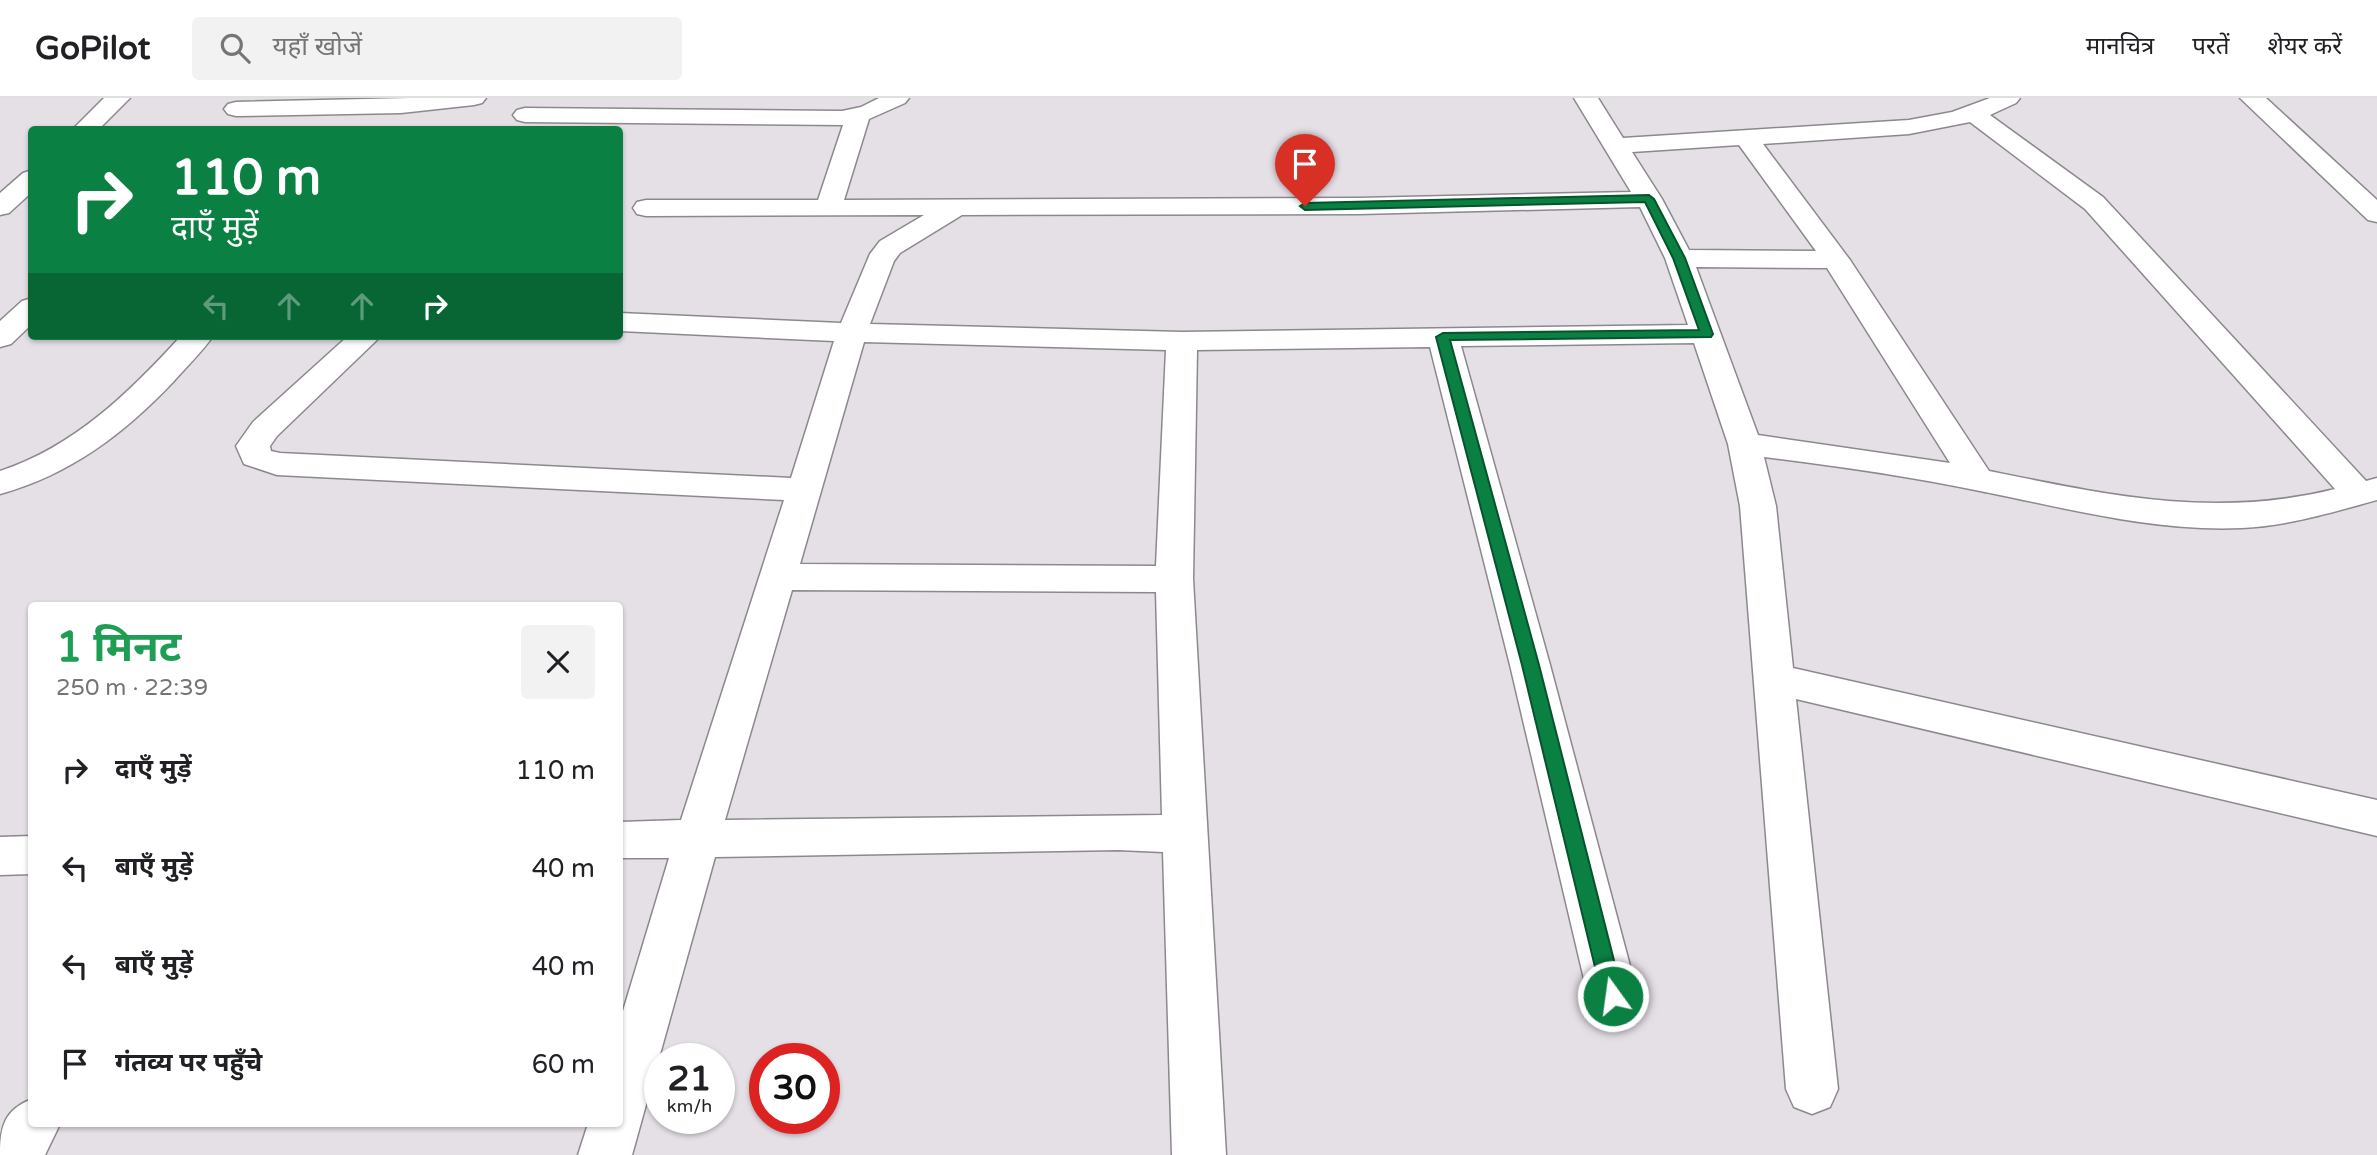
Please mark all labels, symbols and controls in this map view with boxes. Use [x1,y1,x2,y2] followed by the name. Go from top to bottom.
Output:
[192,17,682,80] search box
[35,29,150,68] text: GoPilot
[216,29,254,67] icon: search
[272,31,362,62] text: यहाँ खोजें
[2086,32,2154,61] text: मानचित्र
[2192,32,2229,61] text: परतें
[2267,32,2342,61] text: शेयर करें
[1275,134,1335,206] pin
[1286,145,1324,183] icon: arrive
[171,149,321,208] text: 110 m
[56,154,147,245] icon: right
[171,209,259,247] text: दाएँ मुड़ें
[197,287,235,325] icon: left
[270,287,308,325] icon: ahead
[343,287,381,325] icon: ahead
[416,287,454,325] icon: right
[56,622,181,673] text: 1 मिनट
[521,625,595,699] button: close
[56,674,208,702] text: 250 m · 22:39
[56,751,94,789] icon: right
[115,753,192,784] text: दाएँ मुड़ें
[515,755,595,786] text: 110 m
[56,849,94,887] icon: left
[115,851,193,882] text: बाएँ मुड़ें
[532,853,595,884] text: 40 m
[56,947,94,985] icon: left
[115,949,193,980] text: बाएँ मुड़ें
[532,951,595,982] text: 40 m
[1576,959,1650,1033] position arrow
[749,1043,840,1134] speed limit sign: 30
[56,1045,94,1083] icon: arrive
[115,1047,262,1078] text: गंतव्य पर पहुँचे
[532,1049,595,1080] text: 60 m
[668,1058,711,1100] text: 21
[667,1095,712,1117] text: km/h

